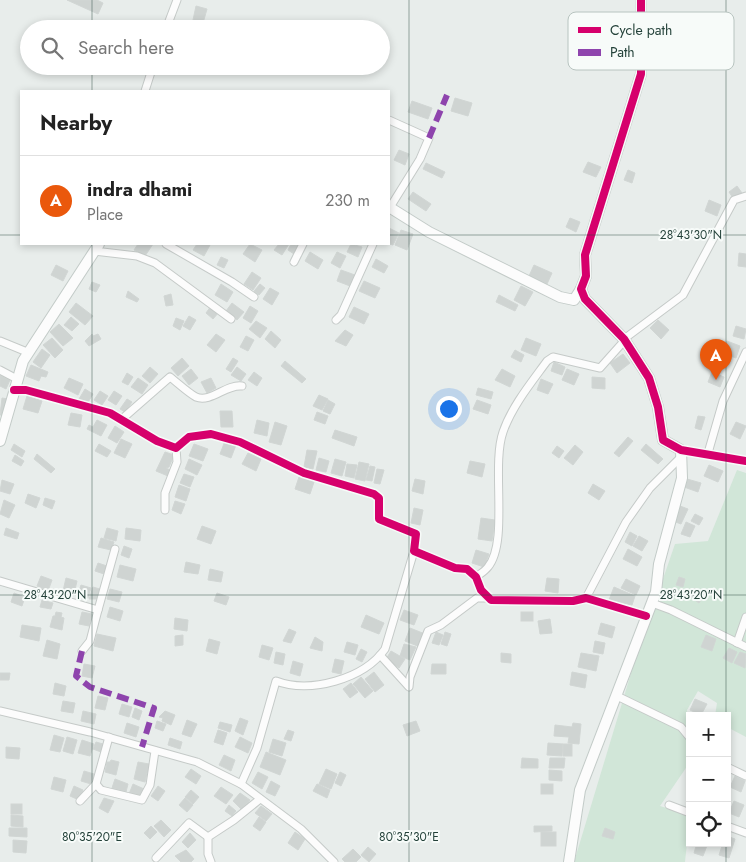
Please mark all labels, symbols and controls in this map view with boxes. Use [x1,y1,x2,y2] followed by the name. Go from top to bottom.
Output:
[568,12,734,70] legend
[20,20,390,75] search box
[610,20,672,40] text: Cycle path
[38,34,66,62] icon: search
[78,34,174,61] text: Search here
[610,42,635,62] text: Path
[40,108,112,138] text: Nearby
[87,176,192,203] text: indra dhami
[50,189,62,212] text: A
[325,189,370,212] text: 230 m
[87,203,123,226] text: Place
[660,226,722,244] text: 28°43'30"N
[700,339,732,380] pin: A
[436,396,462,422] your location
[24,586,86,604] text: 28°43'20"N
[660,586,722,604] text: 28°43'20"N
[686,712,731,847] map controls
[686,712,731,757] button: +
[686,757,731,802] button: −
[686,802,731,847] button: locate
[62,828,122,846] text: 80°35'20"E
[379,828,439,846] text: 80°35'30"E

